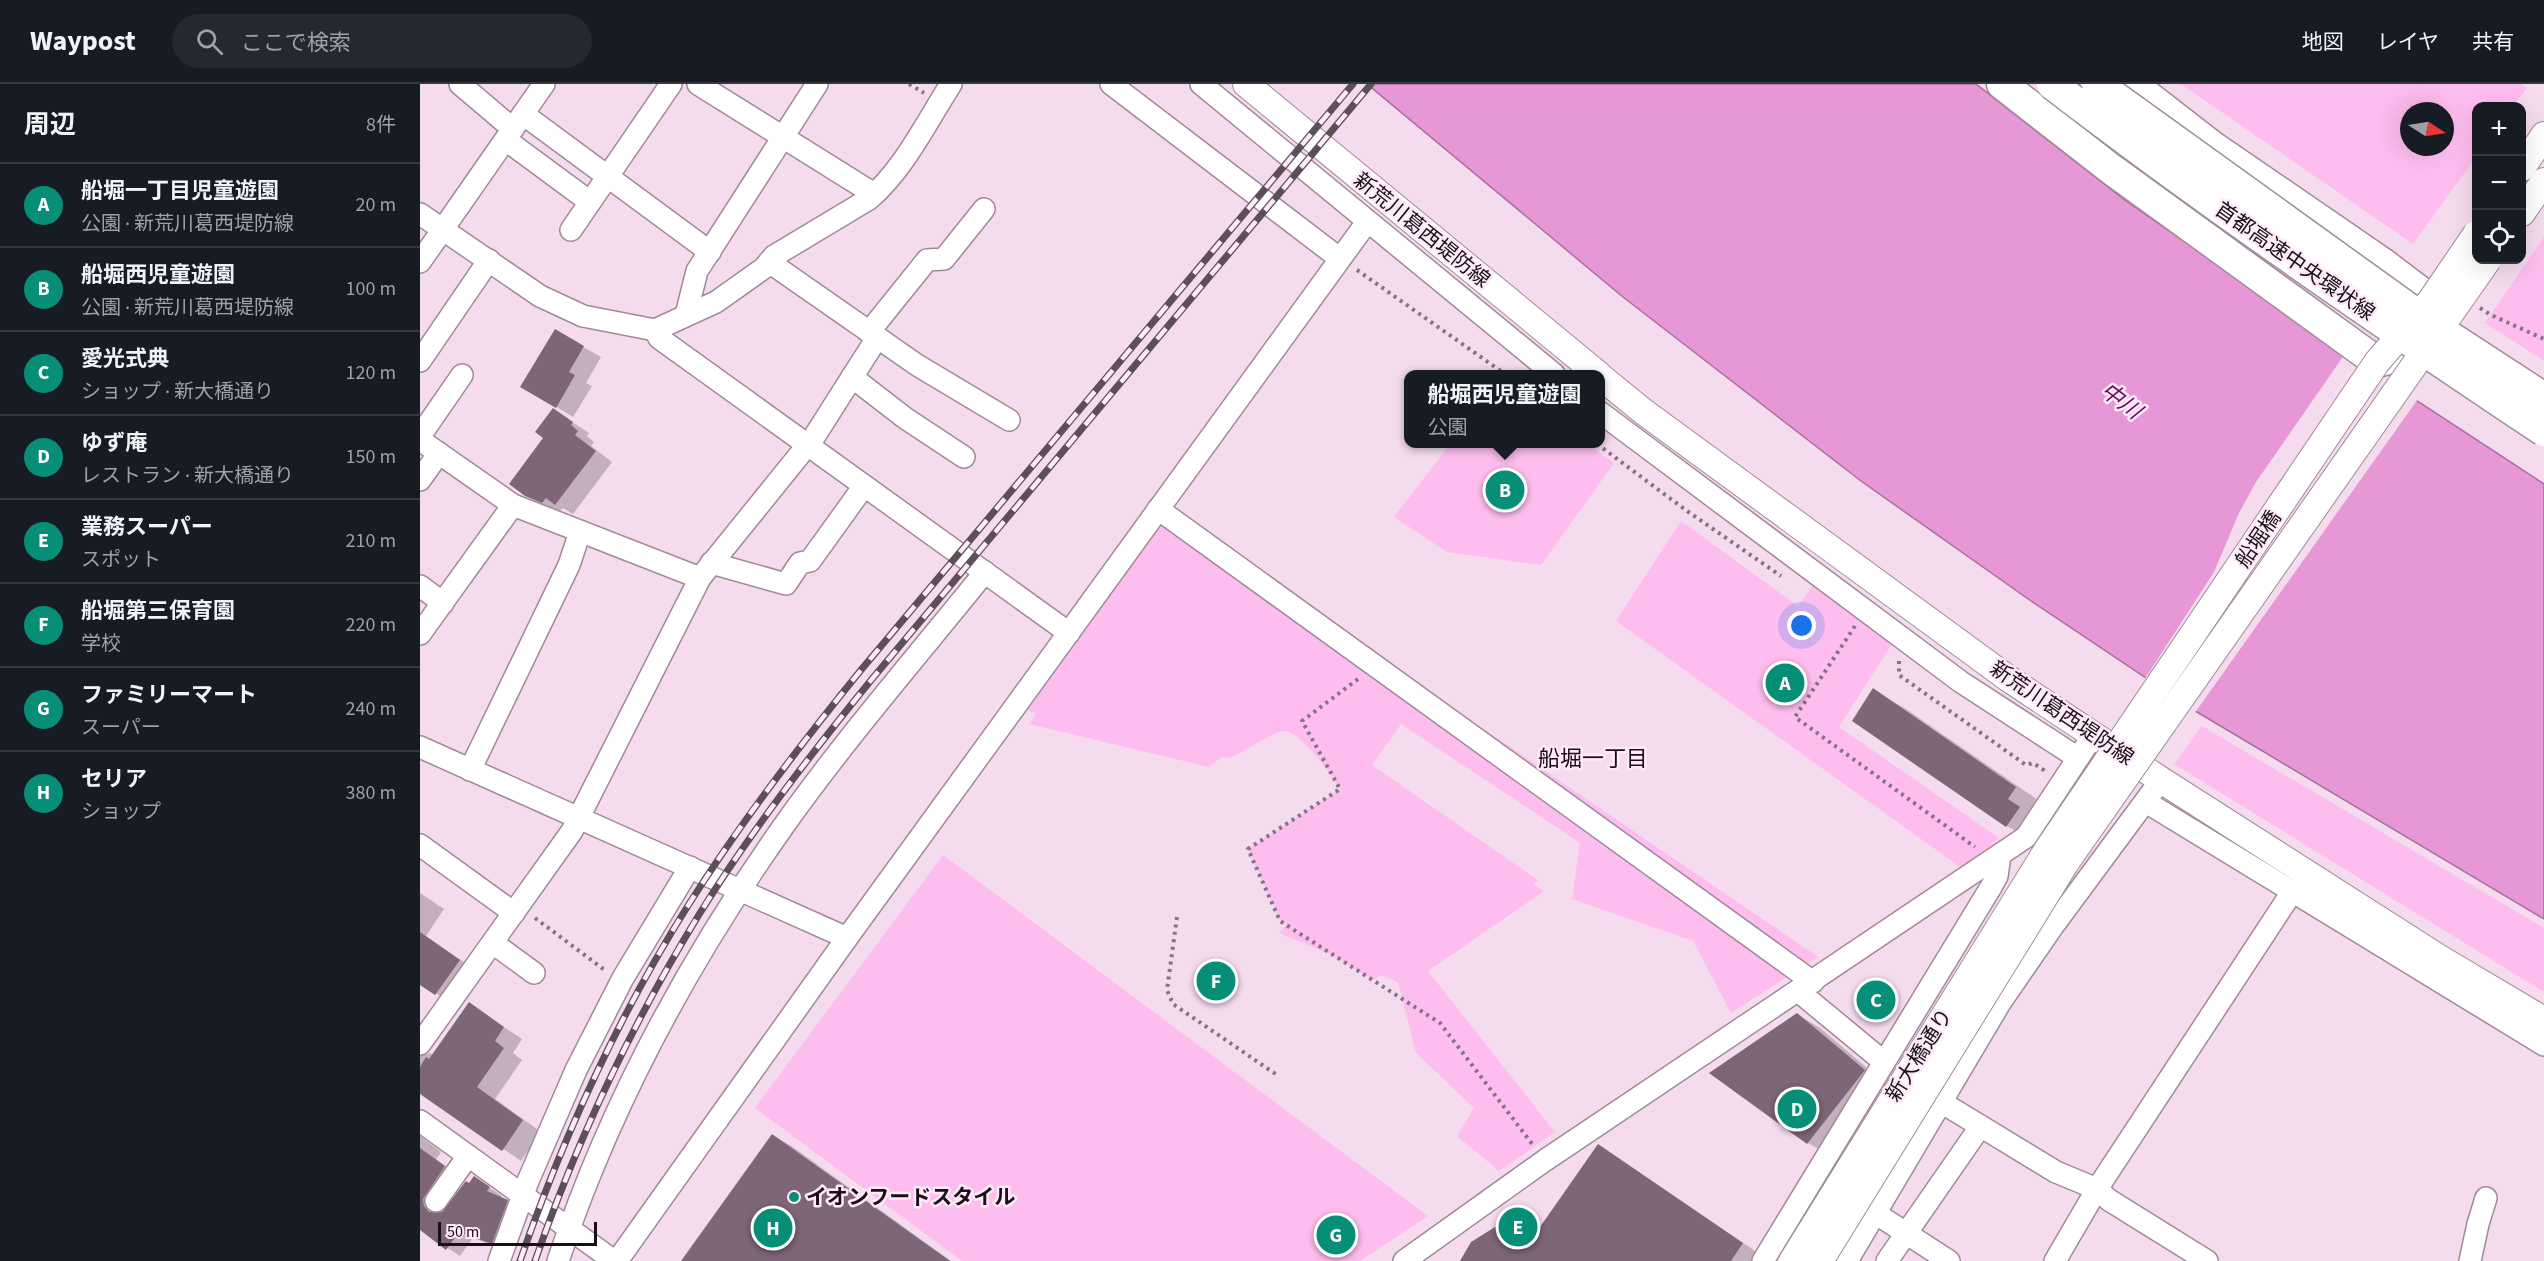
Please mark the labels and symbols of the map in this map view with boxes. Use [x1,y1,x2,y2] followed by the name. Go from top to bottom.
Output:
[2400,102,2454,156] north arrow
[1347,165,1497,295] street label: 新荒川葛西堤防線
[2209,195,2381,327] street label: 首都高速中央環状線
[2094,375,2150,428] water label: 中川
[1486,468,1524,512] pin: B
[2228,504,2288,574] street label: 船堀橋
[1787,611,1816,640] your location
[1984,654,2140,772] street label: 新荒川葛西堤防線
[1766,660,1804,706] pin: A
[1538,743,1648,775] district label: 船堀一丁目
[1196,958,1236,1004] pin: F
[1856,978,1896,1022] pin: C
[1878,1003,1960,1107] street label: 新大橋通り
[1778,1086,1816,1132] pin: D
[806,1182,1015,1212] place label: イオンフードスタイル
[787,1190,801,1204] marker: イオンフードスタイル
[1498,1204,1538,1250] pin: E
[754,1206,792,1250] pin: H
[1316,1212,1356,1258] pin: G
[438,1219,597,1246] scale bar

